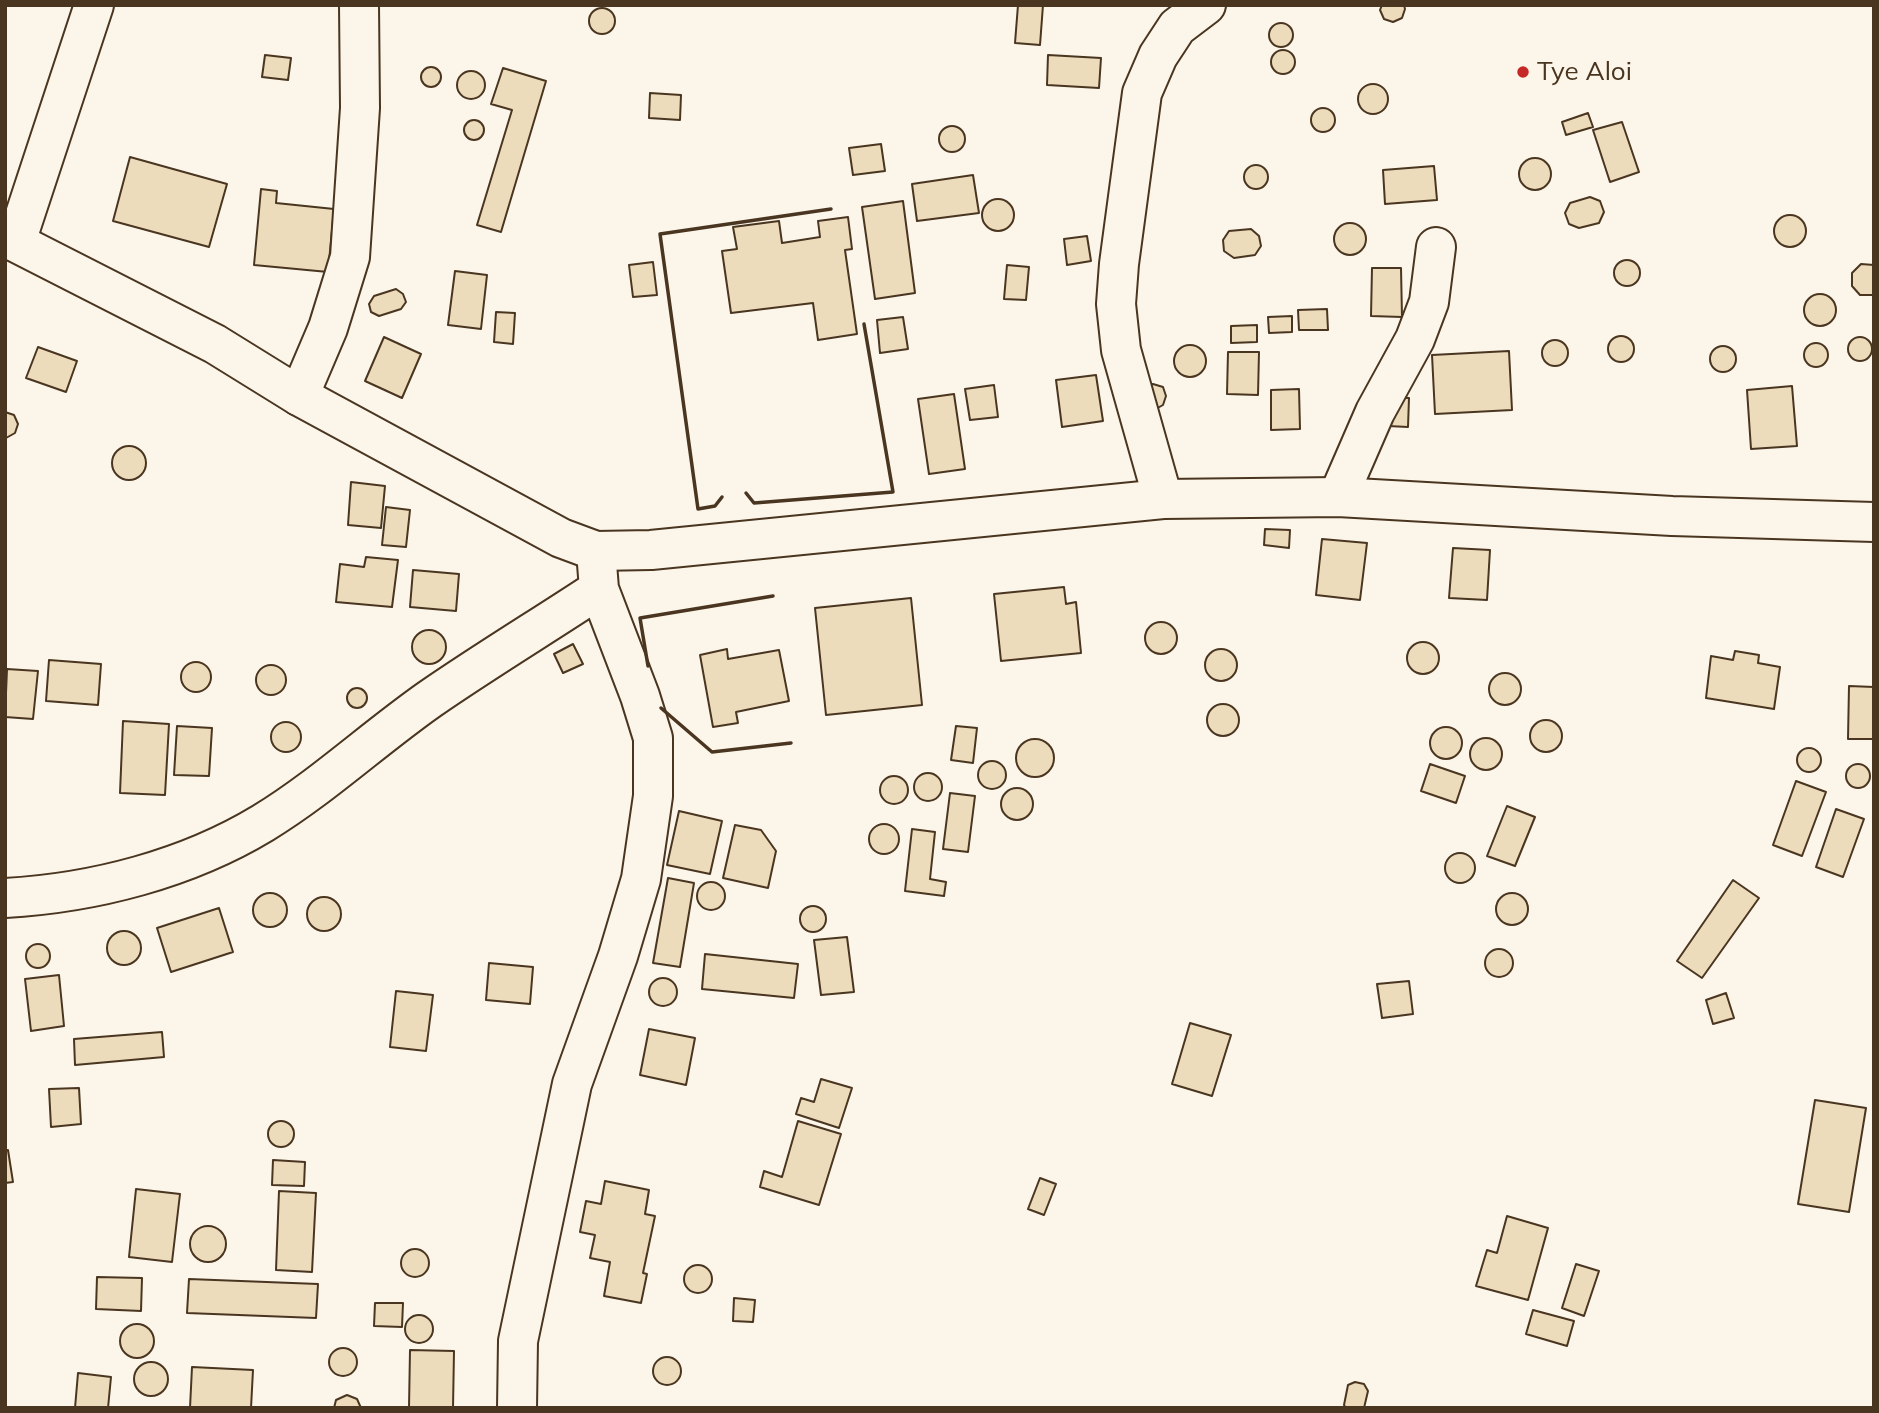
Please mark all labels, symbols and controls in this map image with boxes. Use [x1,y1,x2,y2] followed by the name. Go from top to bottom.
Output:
[1537,56,1632,88] place label: Tye Aloi
[1515,64,1531,80] marker: Tye Aloi

